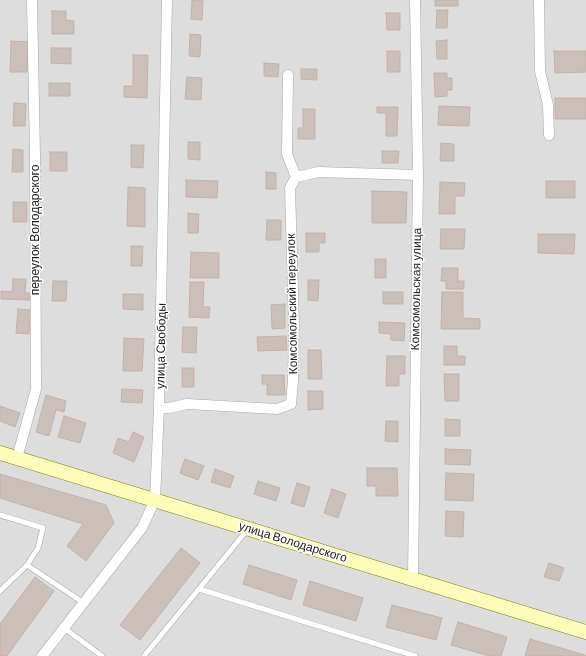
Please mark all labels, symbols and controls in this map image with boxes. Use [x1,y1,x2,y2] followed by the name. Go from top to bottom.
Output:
[28,165,42,295] street label: переулок Володарского
[408,228,424,350] street label: Комсомольская улица
[284,233,300,375] street label: Комсомольский переулок
[153,303,169,389] street label: улица Свободы
[237,519,349,565] street label: улица Володарского

